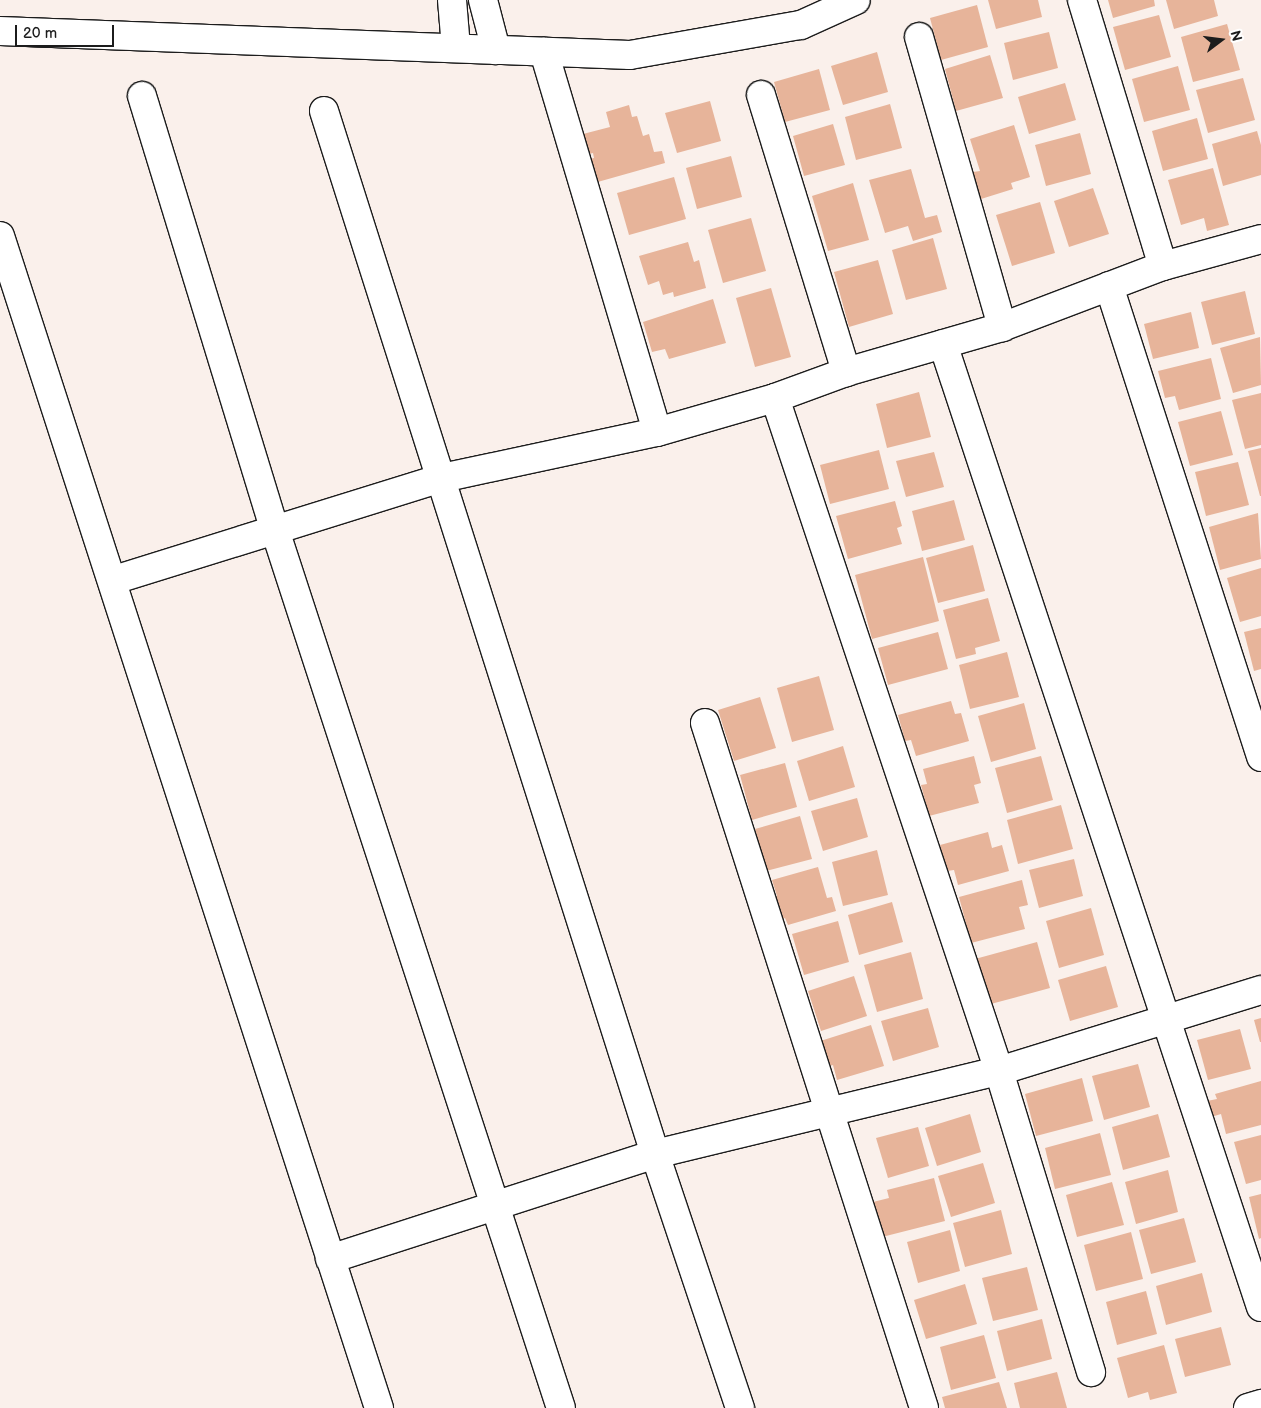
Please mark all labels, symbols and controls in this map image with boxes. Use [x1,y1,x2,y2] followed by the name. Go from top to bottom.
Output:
[18,15,116,47] scale bar
[1196,15,1246,65] north arrow
[23,24,57,43] text: 20 m
[1226,29,1246,43] text: N

